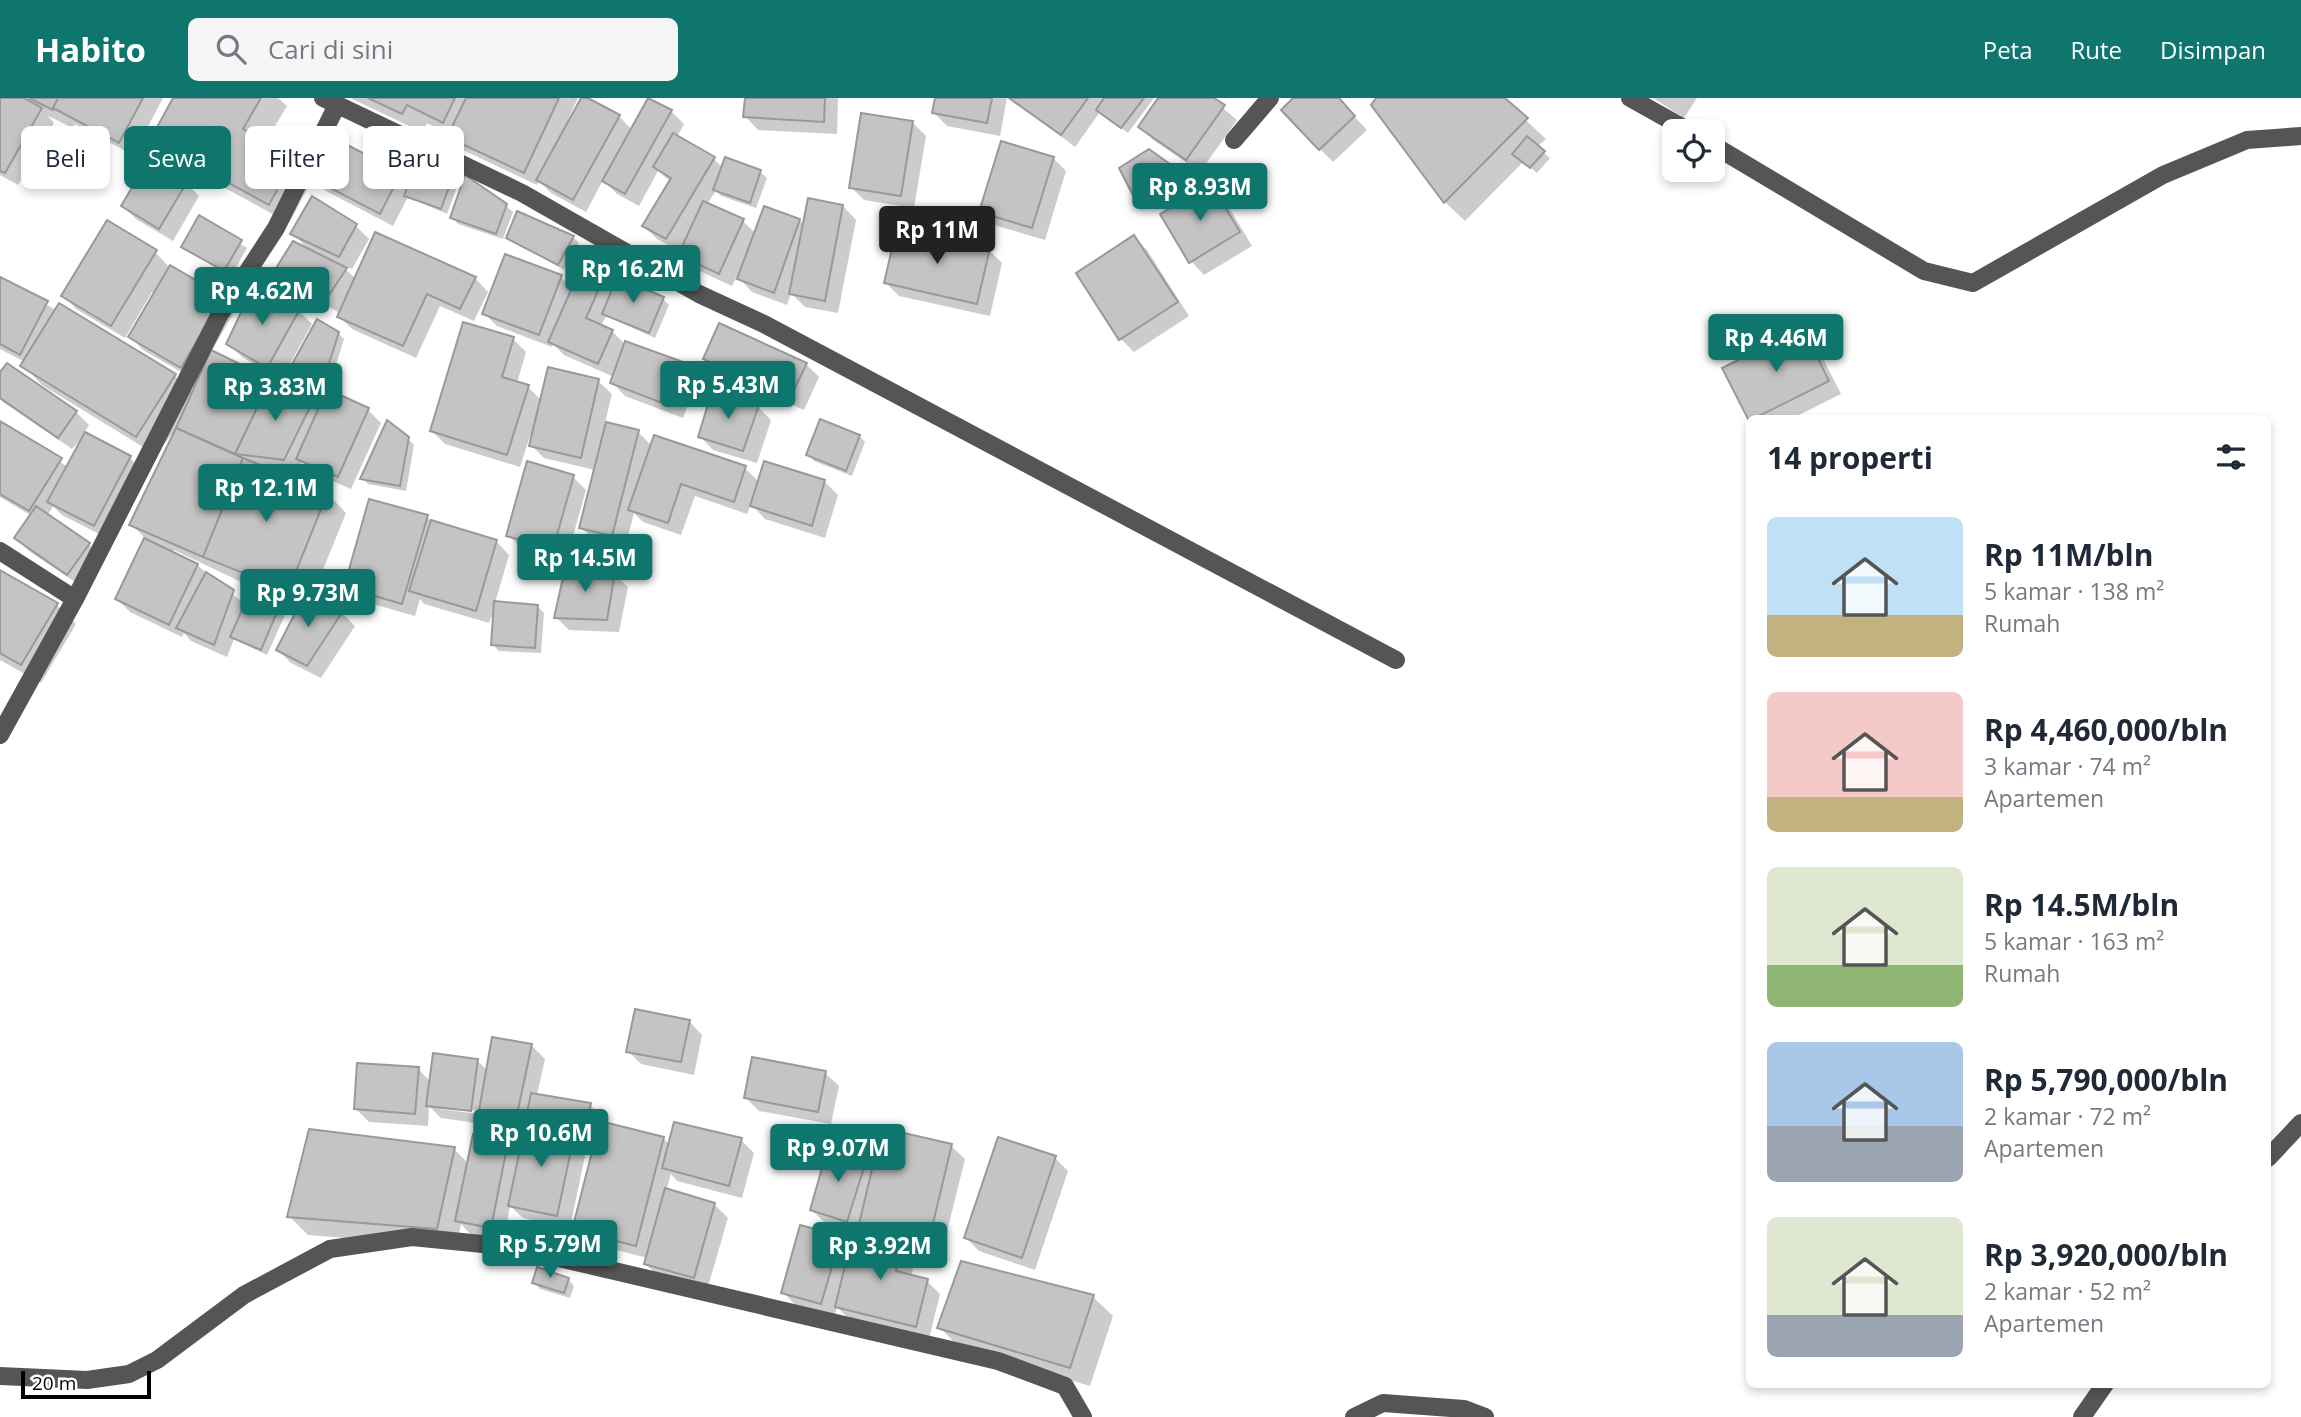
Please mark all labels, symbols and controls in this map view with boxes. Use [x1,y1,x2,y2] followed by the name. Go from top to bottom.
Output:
[188,18,678,81] search box
[35,27,146,72] text: Habito
[212,30,250,68] icon: search
[268,31,393,67] text: Cari di sini
[1983,33,2033,66] text: Peta
[2071,33,2122,66] text: Rute
[2160,33,2266,66] text: Disimpan
[1662,119,1725,182] map controls
[1662,119,1725,182] button: locate
[21,126,110,189] chip: Beli
[124,126,231,189] chip: Sewa
[245,126,349,189] chip: Filter
[363,126,464,189] chip: Baru
[1128,164,1272,223] pin: Rp 8.93M
[1148,170,1252,202] text: Rp 8.93M
[880,206,994,266] pin: Rp 11M
[895,213,979,245] text: Rp 11M
[561,246,705,305] pin: Rp 16.2M
[581,252,685,284] text: Rp 16.2M
[190,268,334,327] pin: Rp 4.62M
[210,274,314,306] text: Rp 4.62M
[1704,314,1848,374] pin: Rp 4.46M
[1724,321,1828,353] text: Rp 4.46M
[656,362,800,421] pin: Rp 5.43M
[203,364,347,423] pin: Rp 3.83M
[676,368,780,400] text: Rp 5.43M
[223,370,327,402] text: Rp 3.83M
[1767,437,1933,478] text: 14 properti
[2212,438,2250,476] icon: filters
[194,464,338,524] pin: Rp 12.1M
[214,471,318,503] text: Rp 12.1M
[513,534,657,594] pin: Rp 14.5M
[1984,534,2153,575] text: Rp 11M/bln
[533,541,637,573] text: Rp 14.5M
[1823,545,1907,629] icon: home
[236,570,380,629] pin: Rp 9.73M
[1984,575,2164,607] text: 5 kamar · 138 m²
[256,576,360,608] text: Rp 9.73M
[1984,607,2060,639] text: Rumah
[1984,709,2228,750] text: Rp 4,460,000/bln
[1823,720,1907,804] icon: home
[1984,750,2151,782] text: 3 kamar · 74 m²
[1984,782,2104,814] text: Apartemen
[1984,884,2179,925] text: Rp 14.5M/bln
[1823,895,1907,979] icon: home
[1984,925,2164,957] text: 5 kamar · 163 m²
[1984,957,2060,989] text: Rumah
[1984,1059,2228,1100] text: Rp 5,790,000/bln
[1823,1070,1907,1154] icon: home
[1984,1100,2151,1132] text: 2 kamar · 72 m²
[469,1110,613,1169] pin: Rp 10.6M
[489,1116,593,1148] text: Rp 10.6M
[766,1124,910,1184] pin: Rp 9.07M
[786,1131,890,1163] text: Rp 9.07M
[1984,1132,2104,1164] text: Apartemen
[478,1220,622,1280] pin: Rp 5.79M
[808,1222,952,1282] pin: Rp 3.92M
[498,1227,602,1259] text: Rp 5.79M
[828,1229,932,1261] text: Rp 3.92M
[1984,1234,2228,1275] text: Rp 3,920,000/bln
[1823,1245,1907,1329] icon: home
[1984,1275,2151,1307] text: 2 kamar · 52 m²
[1984,1307,2104,1339] text: Apartemen
[21,1368,150,1400] scale bar
[32,1370,76,1396] text: 20 m

